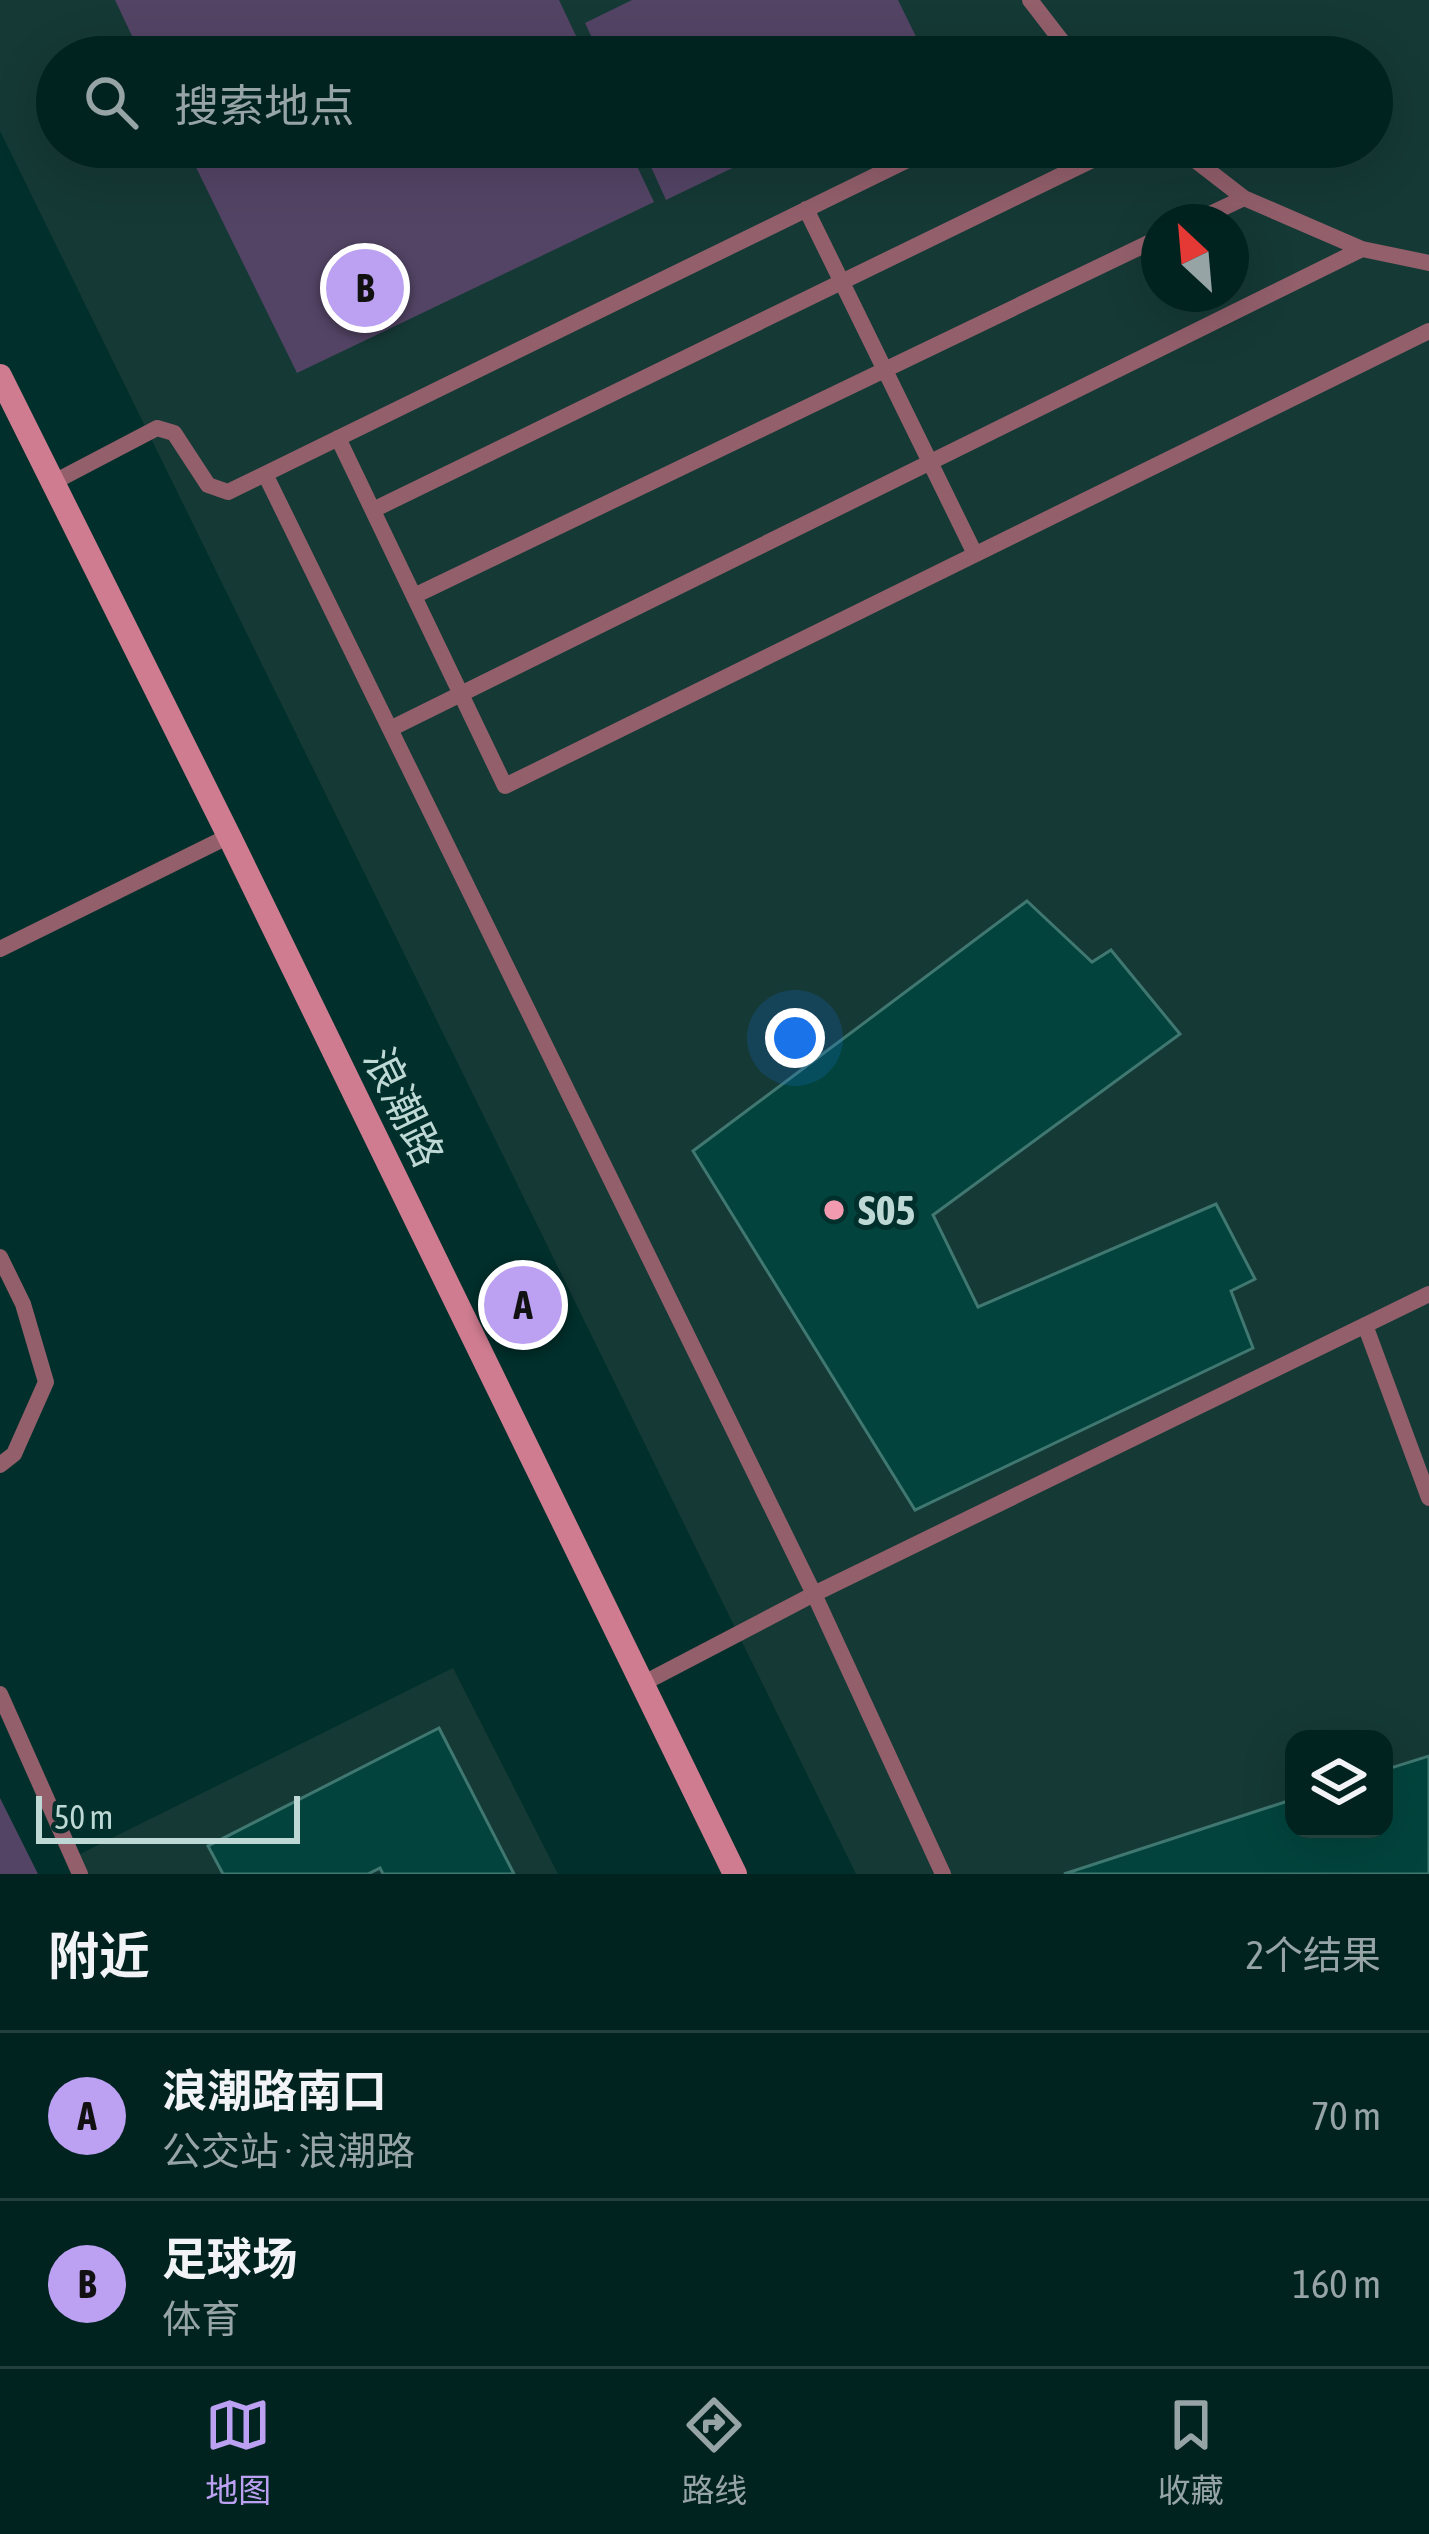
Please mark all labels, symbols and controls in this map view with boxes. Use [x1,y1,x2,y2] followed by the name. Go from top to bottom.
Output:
[36,36,1393,168] search box
[78,69,144,135] icon: search
[174,80,354,132] text: 搜索地点
[1141,204,1249,312] north arrow
[326,243,404,333] pin: B
[765,1008,825,1068] your location
[355,1040,453,1174] street label: 浪潮路
[858,1186,915,1234] place label: S05
[821,1197,847,1223] marker: S05
[484,1260,562,1350] pin: A
[1285,1730,1393,1838] map controls
[1285,1730,1393,1838] button: layers
[36,1790,300,1843] scale bar
[54,1798,113,1836] text: 50 m
[48,1926,150,1985] text: 附近
[1246,1933,1381,1977] text: 2个结果
[162,2065,387,2117] text: 浪潮路南口
[77,2094,97,2138] text: A
[1311,2094,1381,2138] text: 70 m
[162,2129,415,2173] text: 公交站 · 浪潮路
[162,2233,297,2285] text: 足球场
[78,2262,96,2306] text: B
[1293,2262,1381,2306] text: 160 m
[162,2297,240,2341] text: 体育
[205,2392,271,2512] tab: 地图
[681,2392,747,2512] tab: 路线
[1158,2392,1224,2512] tab: 收藏

